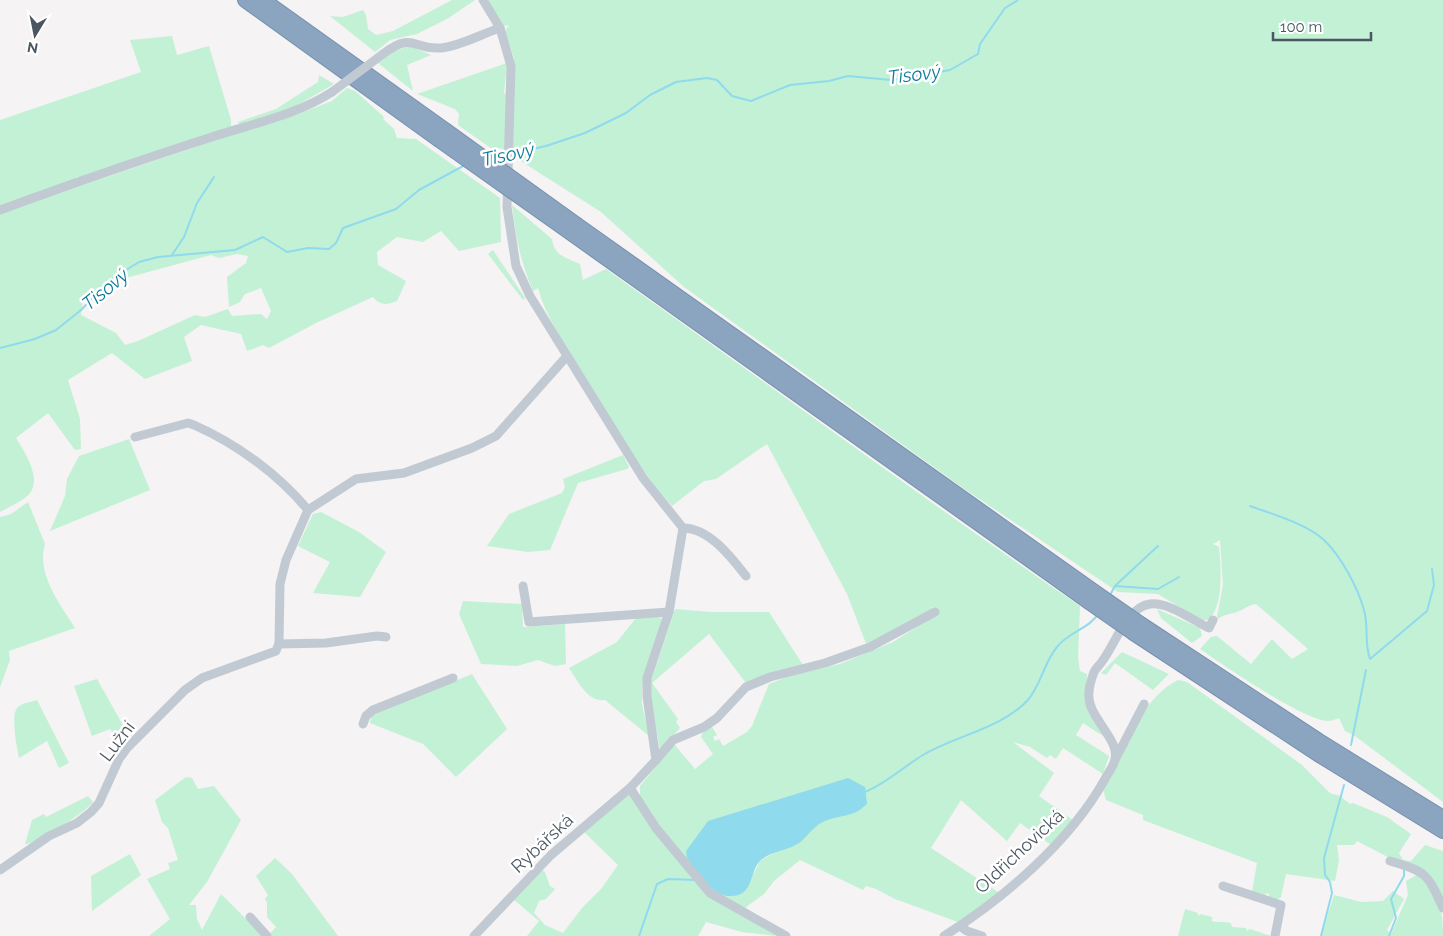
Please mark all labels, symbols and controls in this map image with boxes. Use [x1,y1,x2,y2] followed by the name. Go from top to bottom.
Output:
[10,10,60,60] north arrow
[1273,10,1370,42] scale bar
[1280,18,1322,36] text: 100 m
[26,39,39,57] text: N
[886,60,942,88] water label: Tisový
[480,138,537,170] water label: Tisový
[77,263,133,314] water label: Tisový
[95,717,139,765] street label: Lužní
[970,805,1068,897] street label: Oldřichovická
[507,809,577,877] street label: Rybářská

